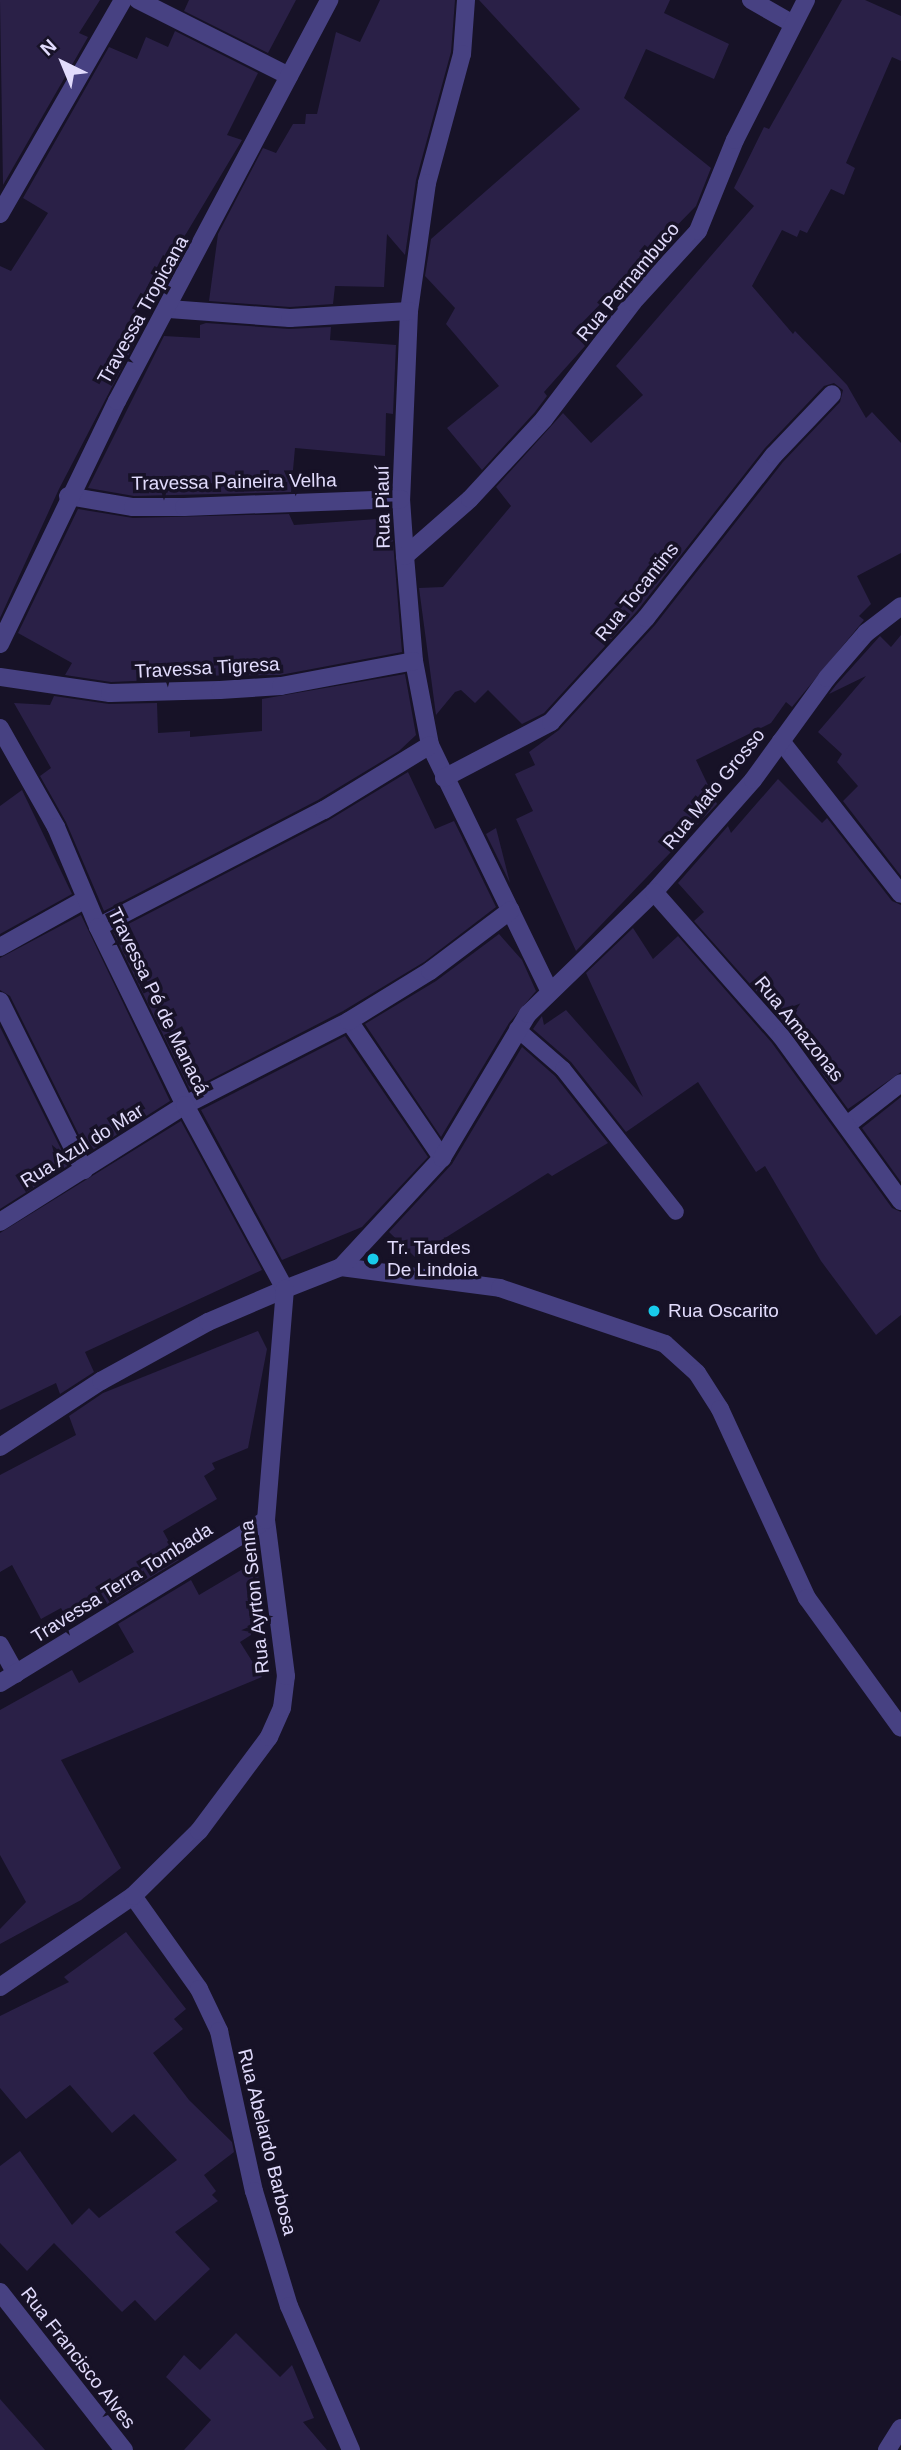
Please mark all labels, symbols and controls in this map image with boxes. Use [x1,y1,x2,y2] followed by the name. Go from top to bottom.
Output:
[28,28,98,98] north arrow
[36,35,61,60] text: N
[572,218,684,346] street label: Rua Pernambuco
[93,232,193,388] street label: Travessa Tropicana
[371,465,395,549] street label: Rua Piauí
[131,469,337,495] street label: Travessa Paineira Velha
[590,538,684,646] street label: Rua Tocantins
[134,653,280,683] street label: Travessa Tigresa
[658,724,770,854] street label: Rua Mato Grosso
[103,904,213,1098] street label: Travessa Pé de Manacá
[749,971,849,1087] street label: Rua Amazonas
[16,1099,148,1193] street label: Rua Azul do Mar
[387,1237,478,1281] place label: Tr. Tardes De Lindoia
[365,1251,381,1267] marker: Tr. Tardes De Lindoia
[668,1300,779,1322] place label: Rua Oscarito
[646,1303,662,1319] marker: Rua Oscarito
[27,1518,217,1648] street label: Travessa Terra Tombada
[236,1519,274,1675] street label: Rua Ayrton Senna
[233,2046,301,2238] street label: Rua Abelardo Barbosa
[15,2282,141,2434] street label: Rua Francisco Alves

